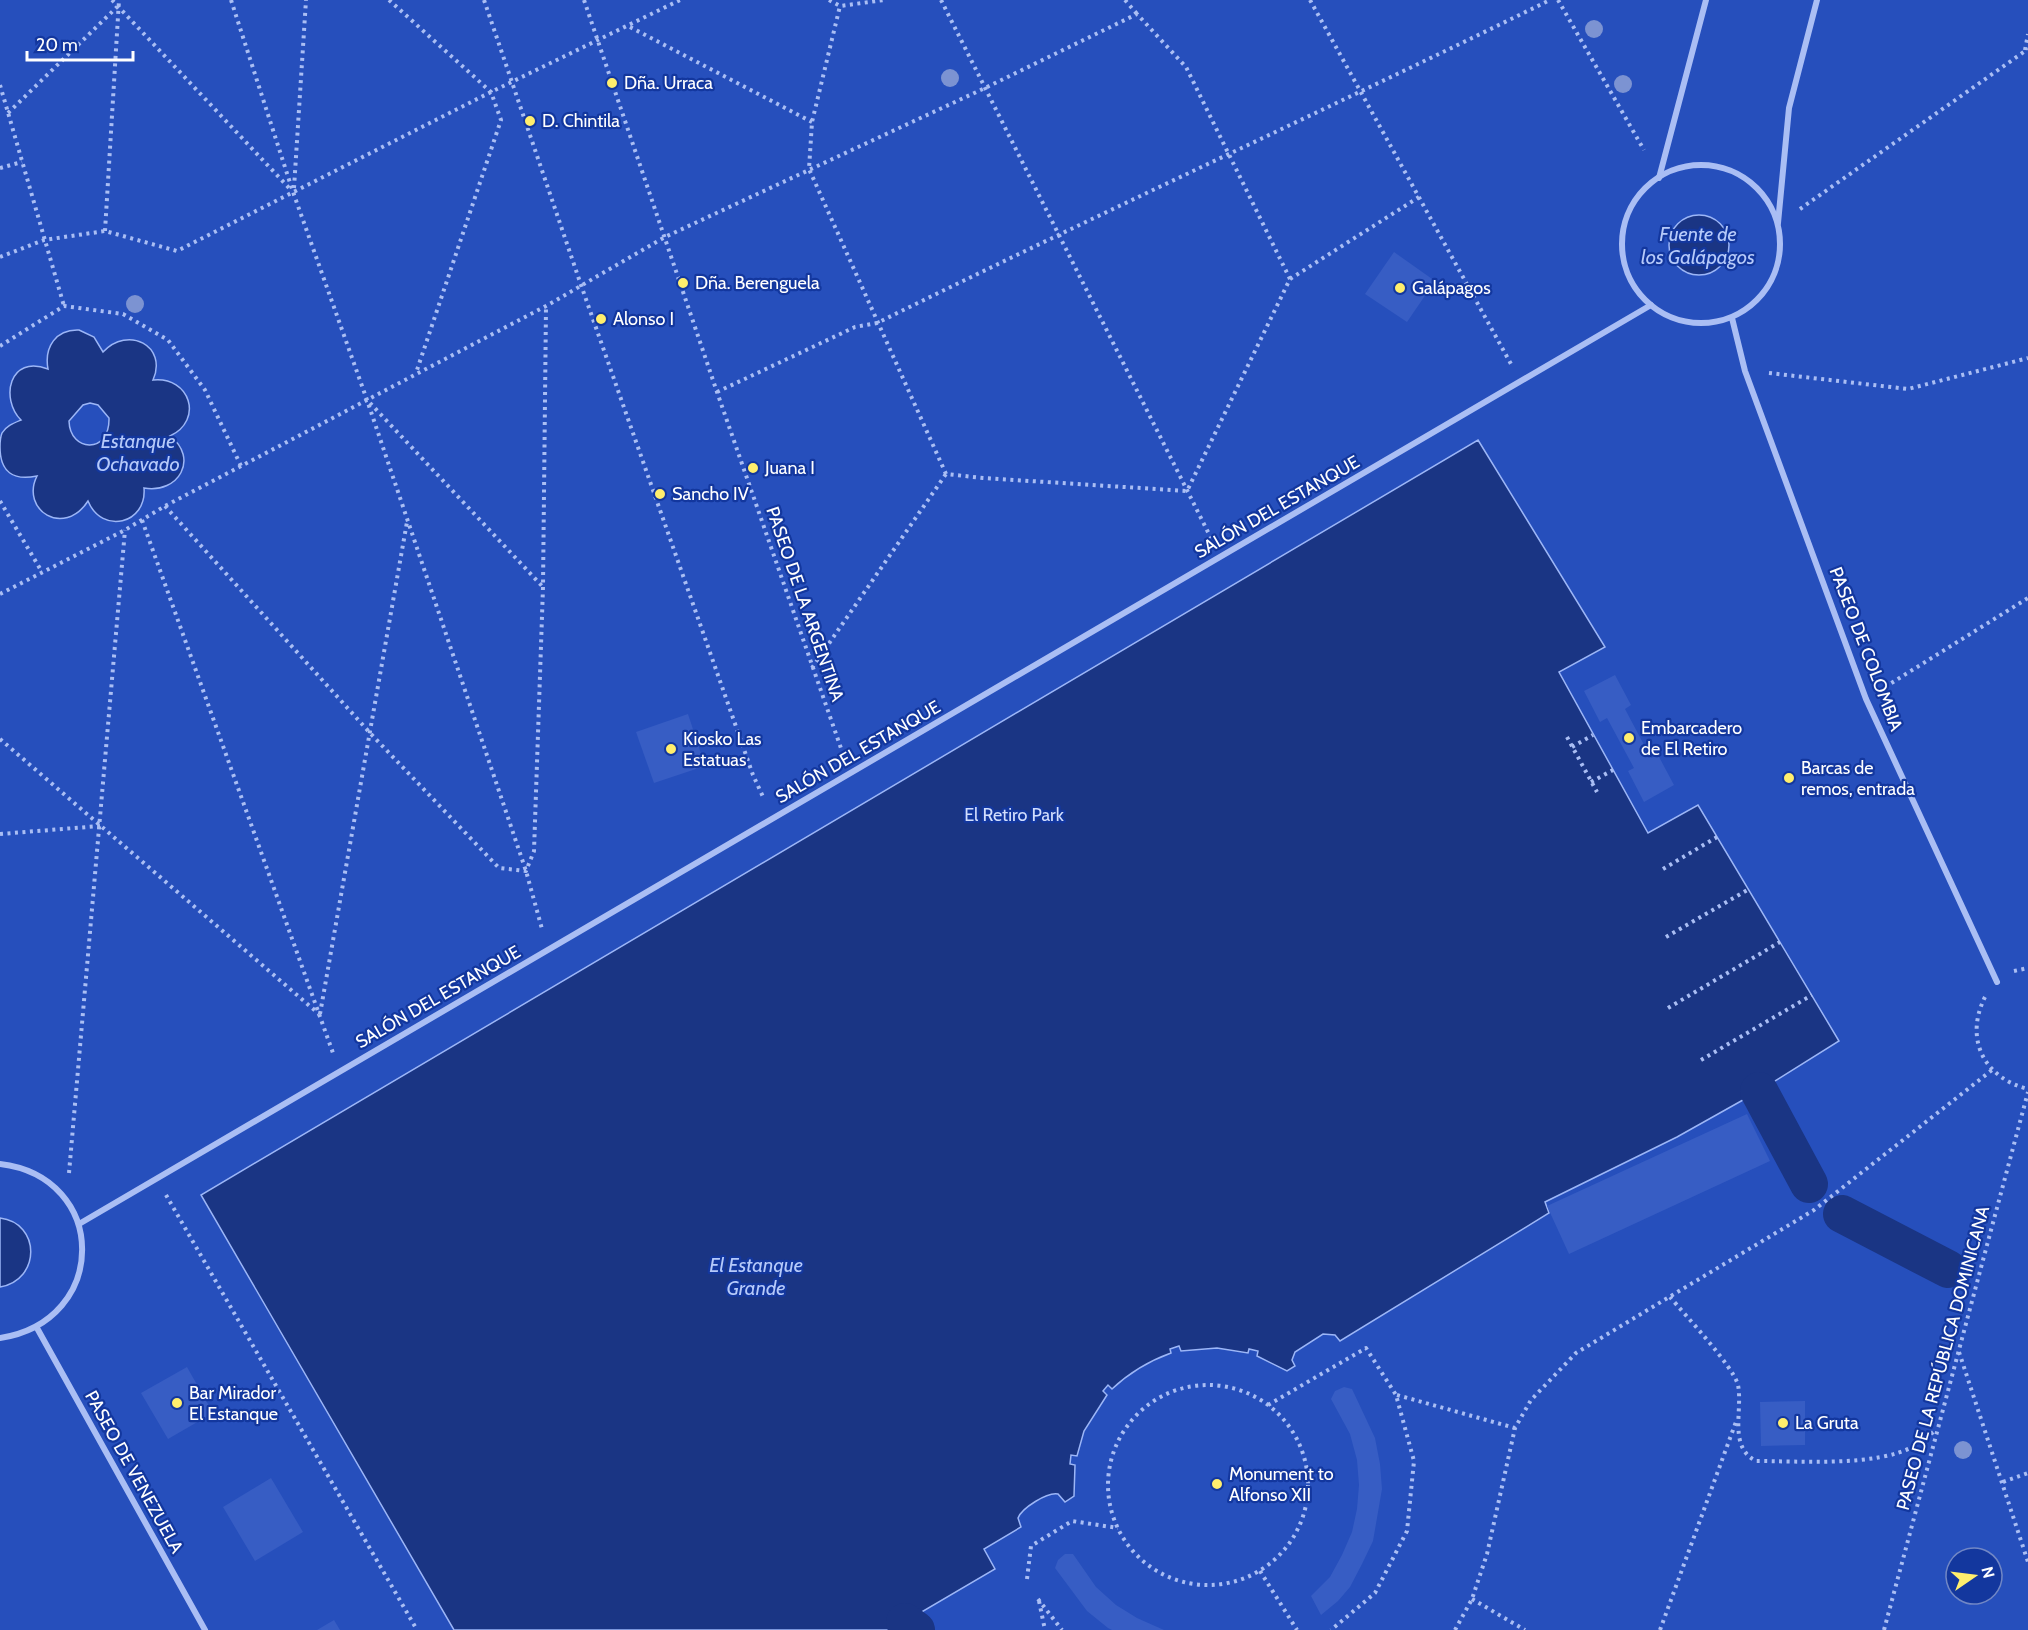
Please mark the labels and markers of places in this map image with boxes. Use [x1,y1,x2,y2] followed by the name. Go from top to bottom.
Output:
[624,72,713,94] place label: Dña. Urraca
[605,76,619,90] marker: Dña. Urraca
[542,110,620,132] place label: D. Chintila
[523,114,537,128] marker: D. Chintila
[695,272,820,294] place label: Dña. Berenguela
[676,276,690,290] marker: Dña. Berenguela
[1412,277,1491,299] place label: Galápagos
[1393,281,1407,295] marker: Galápagos
[613,308,674,330] place label: Alonso I
[594,312,608,326] marker: Alonso I
[764,457,815,479] place label: Juana I
[746,461,760,475] marker: Juana I
[672,483,749,505] place label: Sancho IV
[653,487,667,501] marker: Sancho IV
[1641,717,1742,760] place label: Embarcadero de El Retiro
[683,728,762,771] place label: Kiosko Las Estatuas
[1622,731,1636,745] marker: Embarcadero de El Retiro
[664,742,678,756] marker: Kiosko Las Estatuas
[1801,757,1915,800] place label: Barcas de remos, entrada
[1782,771,1796,785] marker: Barcas de remos, entrada
[189,1382,278,1425] place label: Bar Mirador El Estanque
[170,1396,184,1410] marker: Bar Mirador El Estanque
[1795,1412,1859,1434] place label: La Gruta
[1776,1416,1790,1430] marker: La Gruta
[1229,1463,1334,1506] place label: Monument to Alfonso XII
[1210,1477,1224,1491] marker: Monument to Alfonso XII

